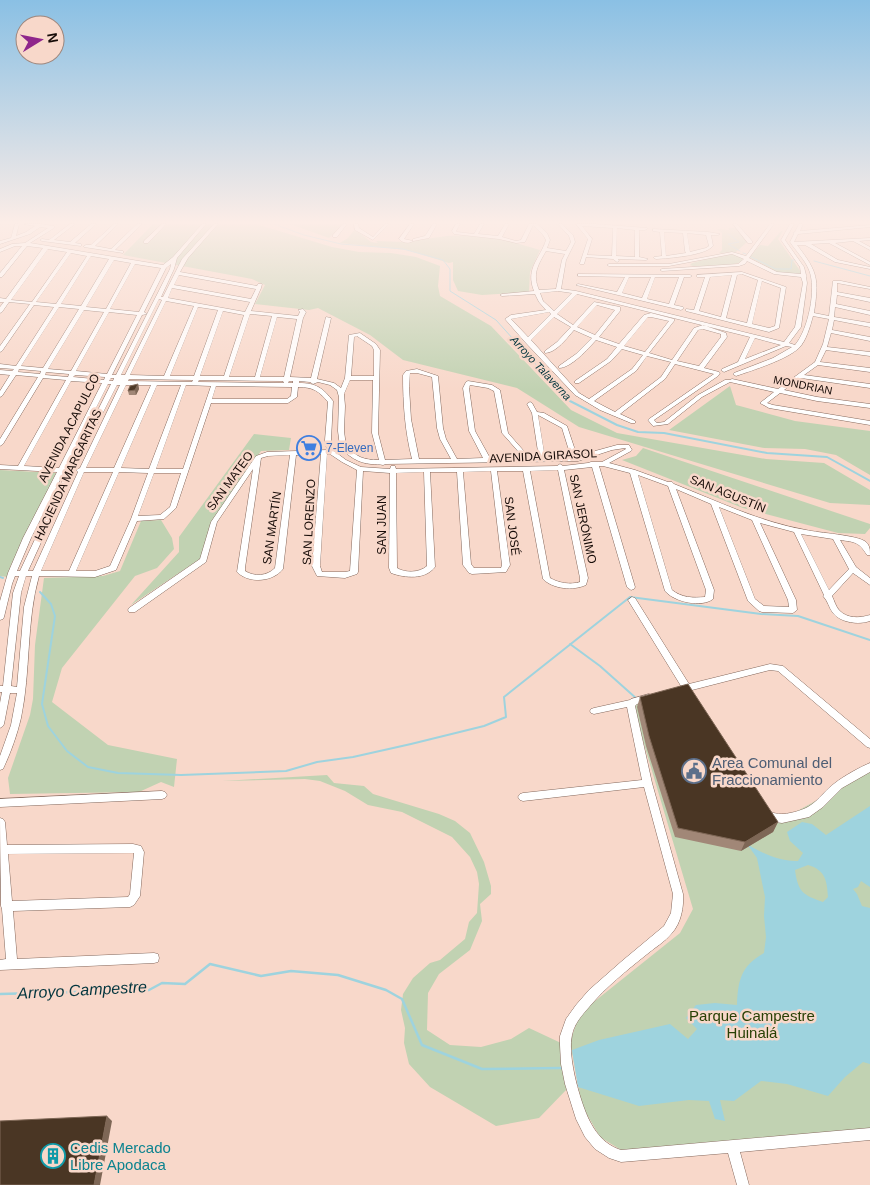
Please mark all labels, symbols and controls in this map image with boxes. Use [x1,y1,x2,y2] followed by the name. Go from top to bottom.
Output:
[15,15,65,65] north arrow
[44,31,62,44] text: N
[508,333,574,403] water label: Arroyo Talaverna
[36,371,102,485] street label: AVENIDA ACAPULCO
[772,373,834,397] street label: MONDRIAN
[31,407,105,543] street label: HACIENDA MARGARITAS
[296,435,322,461] supermarket icon: 7-Eleven
[326,441,373,455] place label: 7-Eleven
[489,446,598,466] street label: AVENIDA GIRASOL
[204,449,256,513] street label: SAN MATEO
[688,471,768,516] street label: SAN AGUSTÍN
[567,473,600,565] street label: SAN JERÓNIMO
[300,479,318,565] street label: SAN LORENZO
[259,490,284,566] street label: SAN MARTÍN
[375,495,389,555] street label: SAN JUAN
[501,496,524,556] street label: SAN JOSÉ
[712,754,832,788] place label: Area Comunal del Fraccionamiento
[681,758,707,784] public building icon: Area Comunal del Fraccionamiento
[16,978,147,1002] water label: Arroyo Campestre
[689,1007,815,1041] park label: Parque Campestre Huinalá
[70,1139,171,1173] place label: Cedis Mercado Libre Apodaca
[40,1143,66,1169] building icon: Cedis Mercado Libre Apodaca

